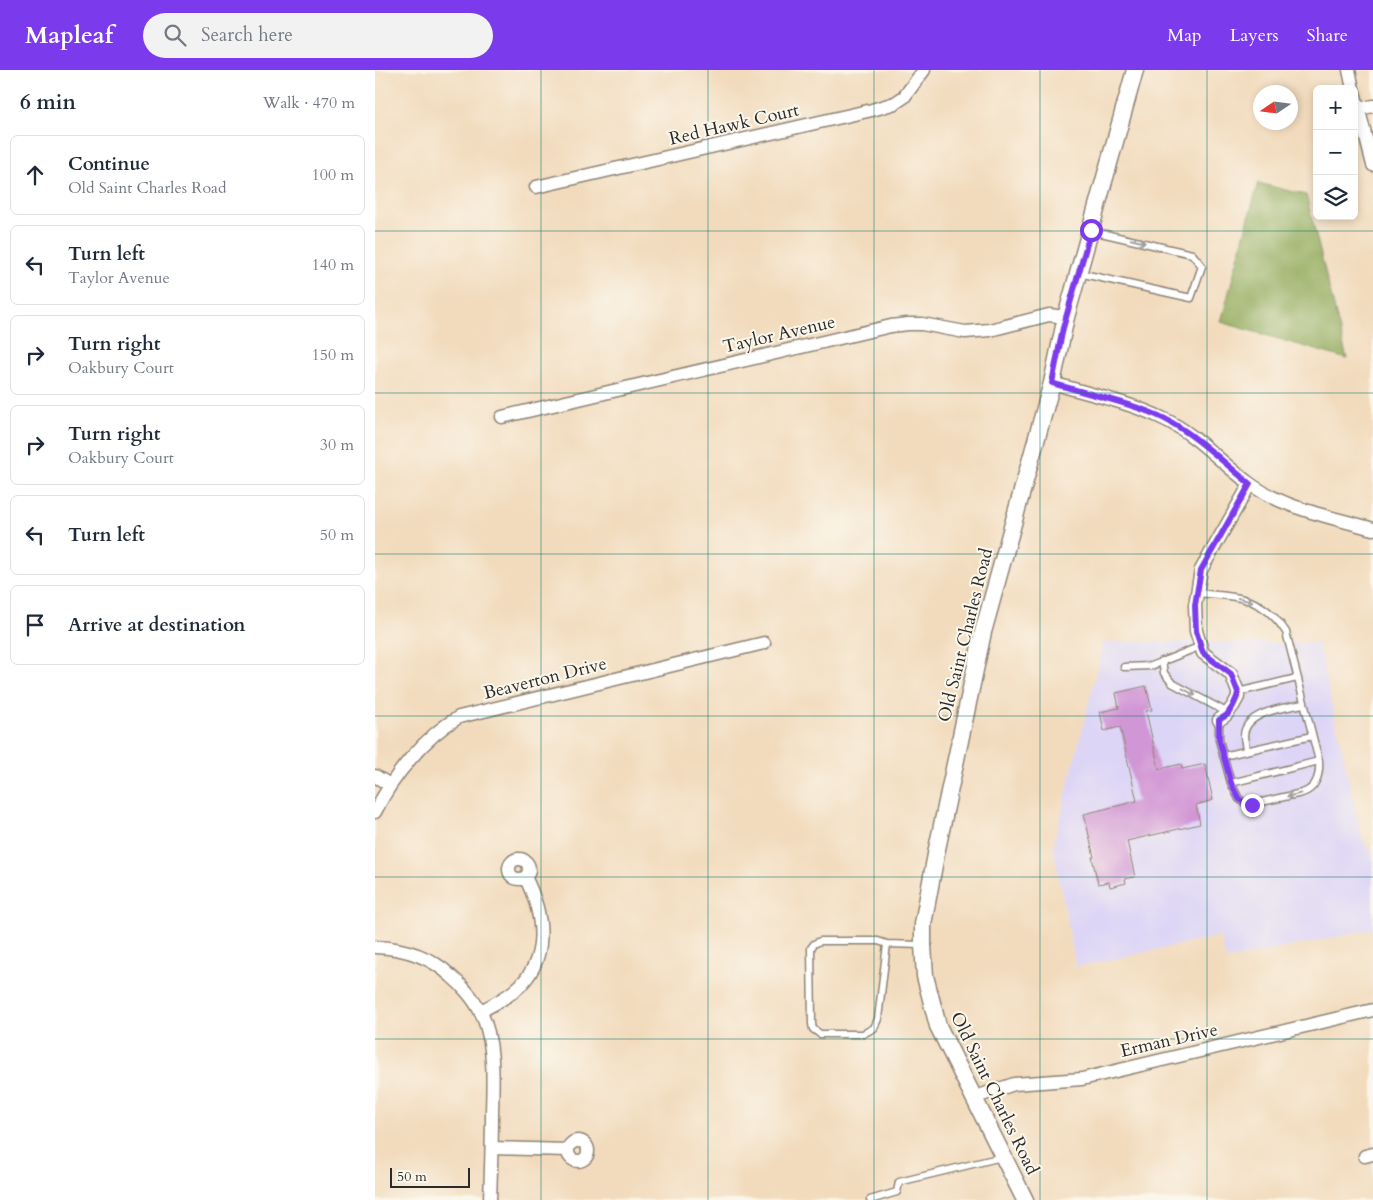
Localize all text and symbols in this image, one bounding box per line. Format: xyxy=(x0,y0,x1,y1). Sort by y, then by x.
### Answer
search box xyxy=(143,13,493,58)
text: Mapleaf xyxy=(25,19,113,52)
icon: search xyxy=(161,21,189,49)
text: Search here xyxy=(201,22,293,48)
text: Map xyxy=(1167,23,1202,48)
text: Layers xyxy=(1230,23,1279,48)
text: Share xyxy=(1307,23,1348,48)
north arrow xyxy=(1253,85,1298,130)
map controls xyxy=(1313,85,1358,220)
button: + xyxy=(1313,85,1358,130)
text: 6 min xyxy=(20,88,76,117)
text: Walk · 470 m xyxy=(263,92,355,114)
street label: Red Hawk Court xyxy=(667,97,802,152)
button: − xyxy=(1313,130,1358,175)
text: Continue xyxy=(68,151,150,177)
icon: ahead xyxy=(21,161,49,189)
text: 100 m xyxy=(312,164,354,186)
button: layers xyxy=(1313,175,1358,220)
text: Old Saint Charles Road xyxy=(68,177,227,199)
route start xyxy=(1080,219,1103,242)
one-way arrow xyxy=(1130,237,1146,246)
text: Turn left xyxy=(68,241,145,267)
icon: left xyxy=(21,251,49,279)
text: 140 m xyxy=(312,254,354,276)
text: Taylor Avenue xyxy=(68,267,170,289)
street label: Taylor Avenue xyxy=(720,309,838,360)
text: Turn right xyxy=(68,331,160,357)
icon: right xyxy=(21,341,49,369)
text: 150 m xyxy=(312,344,354,366)
text: Oakbury Court xyxy=(68,357,174,379)
text: Turn right xyxy=(68,421,160,447)
icon: right xyxy=(21,431,49,459)
text: 30 m xyxy=(320,434,354,456)
text: Oakbury Court xyxy=(68,447,174,469)
icon: left xyxy=(21,521,49,549)
text: Turn left xyxy=(68,522,145,548)
text: 50 m xyxy=(320,524,354,546)
street label: Old Saint Charles Road xyxy=(932,545,999,725)
one-way arrow xyxy=(1237,595,1253,605)
icon: arrive xyxy=(21,611,49,639)
text: Arrive at destination xyxy=(68,612,245,638)
street label: Beaverton Drive xyxy=(481,651,609,706)
one-way arrow xyxy=(1181,688,1196,697)
one-way arrow xyxy=(1286,791,1302,800)
route end xyxy=(1241,794,1264,817)
street label: Old Saint Charles Road xyxy=(944,1008,1045,1179)
street label: Erman Drive xyxy=(1118,1017,1220,1064)
scale bar xyxy=(390,1165,470,1188)
text: 50 m xyxy=(397,1167,427,1186)

